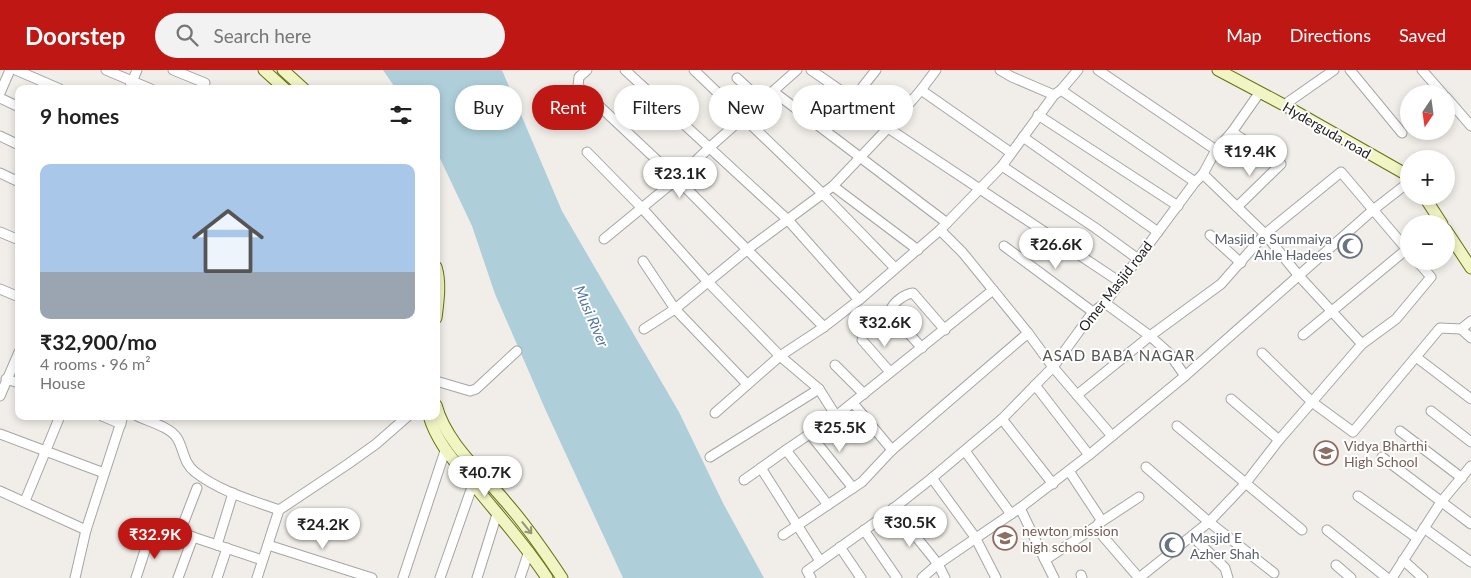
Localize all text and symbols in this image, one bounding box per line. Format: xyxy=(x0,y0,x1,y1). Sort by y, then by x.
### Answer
search box xyxy=(155,13,505,58)
text: Doorstep xyxy=(25,21,125,50)
icon: search xyxy=(173,21,201,49)
text: Search here xyxy=(213,24,311,47)
text: Map xyxy=(1226,24,1262,46)
text: Directions xyxy=(1290,24,1371,46)
text: Saved xyxy=(1399,24,1446,46)
chip: Buy xyxy=(455,85,522,130)
chip: Rent xyxy=(532,85,604,130)
chip: Filters xyxy=(614,85,699,130)
chip: New xyxy=(709,85,782,130)
chip: Apartment xyxy=(792,85,913,130)
north arrow xyxy=(1400,85,1455,140)
map controls xyxy=(1400,85,1455,270)
street label: Hyderguda road xyxy=(1280,98,1374,162)
icon: filters xyxy=(387,101,415,129)
text: 9 homes xyxy=(40,103,119,128)
pin: ₹19.4K xyxy=(1209,134,1291,177)
text: ₹19.4K xyxy=(1224,141,1276,160)
button: + xyxy=(1400,150,1455,205)
pin: ₹23.1K xyxy=(639,156,721,199)
text: ₹23.1K xyxy=(654,163,706,182)
icon: home xyxy=(183,196,273,286)
button: − xyxy=(1400,215,1455,270)
pin: ₹26.6K xyxy=(1015,228,1097,270)
place label: Masjid e Summaiya Ahle Hadees xyxy=(1214,230,1332,263)
mosque icon: Masjid e Summaiya Ahle Hadees xyxy=(1337,233,1363,259)
text: ₹26.6K xyxy=(1030,234,1082,253)
street label: Omer Masjid road xyxy=(1074,237,1156,335)
water label: Musi River xyxy=(571,283,613,350)
pin: ₹32.6K xyxy=(844,306,926,348)
text: ₹32.6K xyxy=(859,312,911,331)
text: ₹32,900/mo xyxy=(40,329,157,354)
district label: ASAD BABA NAGAR xyxy=(1043,346,1196,364)
text: 4 rooms · 96 m² xyxy=(40,354,151,373)
text: House xyxy=(40,373,85,392)
pin: ₹25.5K xyxy=(799,410,881,453)
text: ₹25.5K xyxy=(814,417,866,436)
place label: Vidya Bharthi High School xyxy=(1344,437,1427,470)
school or university icon: Vidya Bharthi High School xyxy=(1313,440,1339,466)
pin: ₹40.7K xyxy=(444,456,526,498)
text: ₹40.7K xyxy=(459,462,511,481)
pin: ₹30.5K xyxy=(869,506,951,548)
pin: ₹24.2K xyxy=(282,508,364,550)
text: ₹30.5K xyxy=(884,512,936,531)
text: ₹24.2K xyxy=(297,514,349,533)
pin: ₹32.9K xyxy=(114,518,196,560)
one-way arrow xyxy=(522,521,533,534)
place label: newton mission high school xyxy=(1022,522,1119,555)
text: ₹32.9K xyxy=(129,524,181,543)
school or university icon: newton mission high school xyxy=(992,525,1018,551)
place label: Masjid E Azher Shah xyxy=(1190,529,1259,562)
mosque icon: Masjid E Azher Shah xyxy=(1159,532,1185,558)

